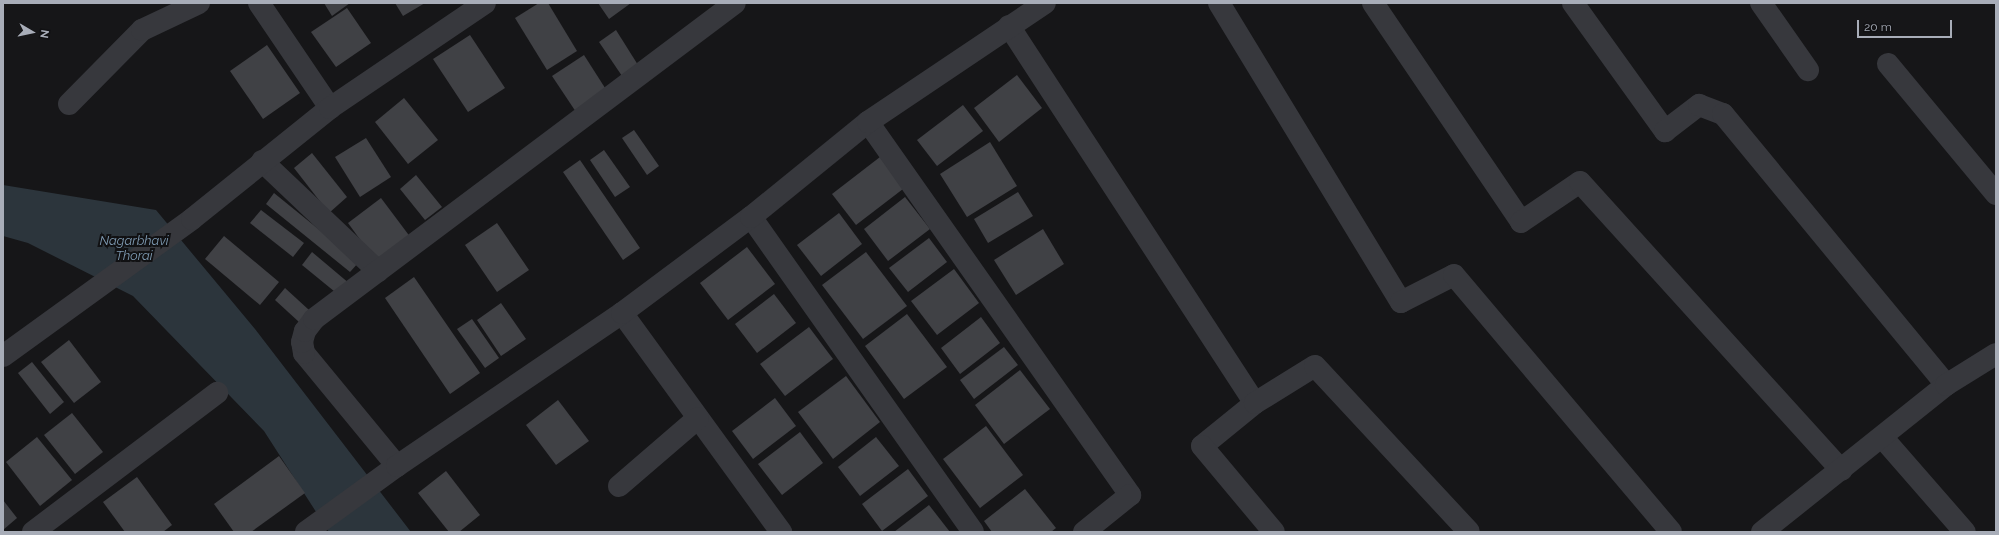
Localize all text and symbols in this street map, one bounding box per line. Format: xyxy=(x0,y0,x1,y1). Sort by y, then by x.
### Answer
north arrow xyxy=(12,12,52,52)
scale bar xyxy=(1859,12,1954,38)
text: 20 m xyxy=(1864,20,1892,34)
text: N xyxy=(37,29,51,39)
water label: Nagarbhavi Thorai xyxy=(99,234,169,265)

